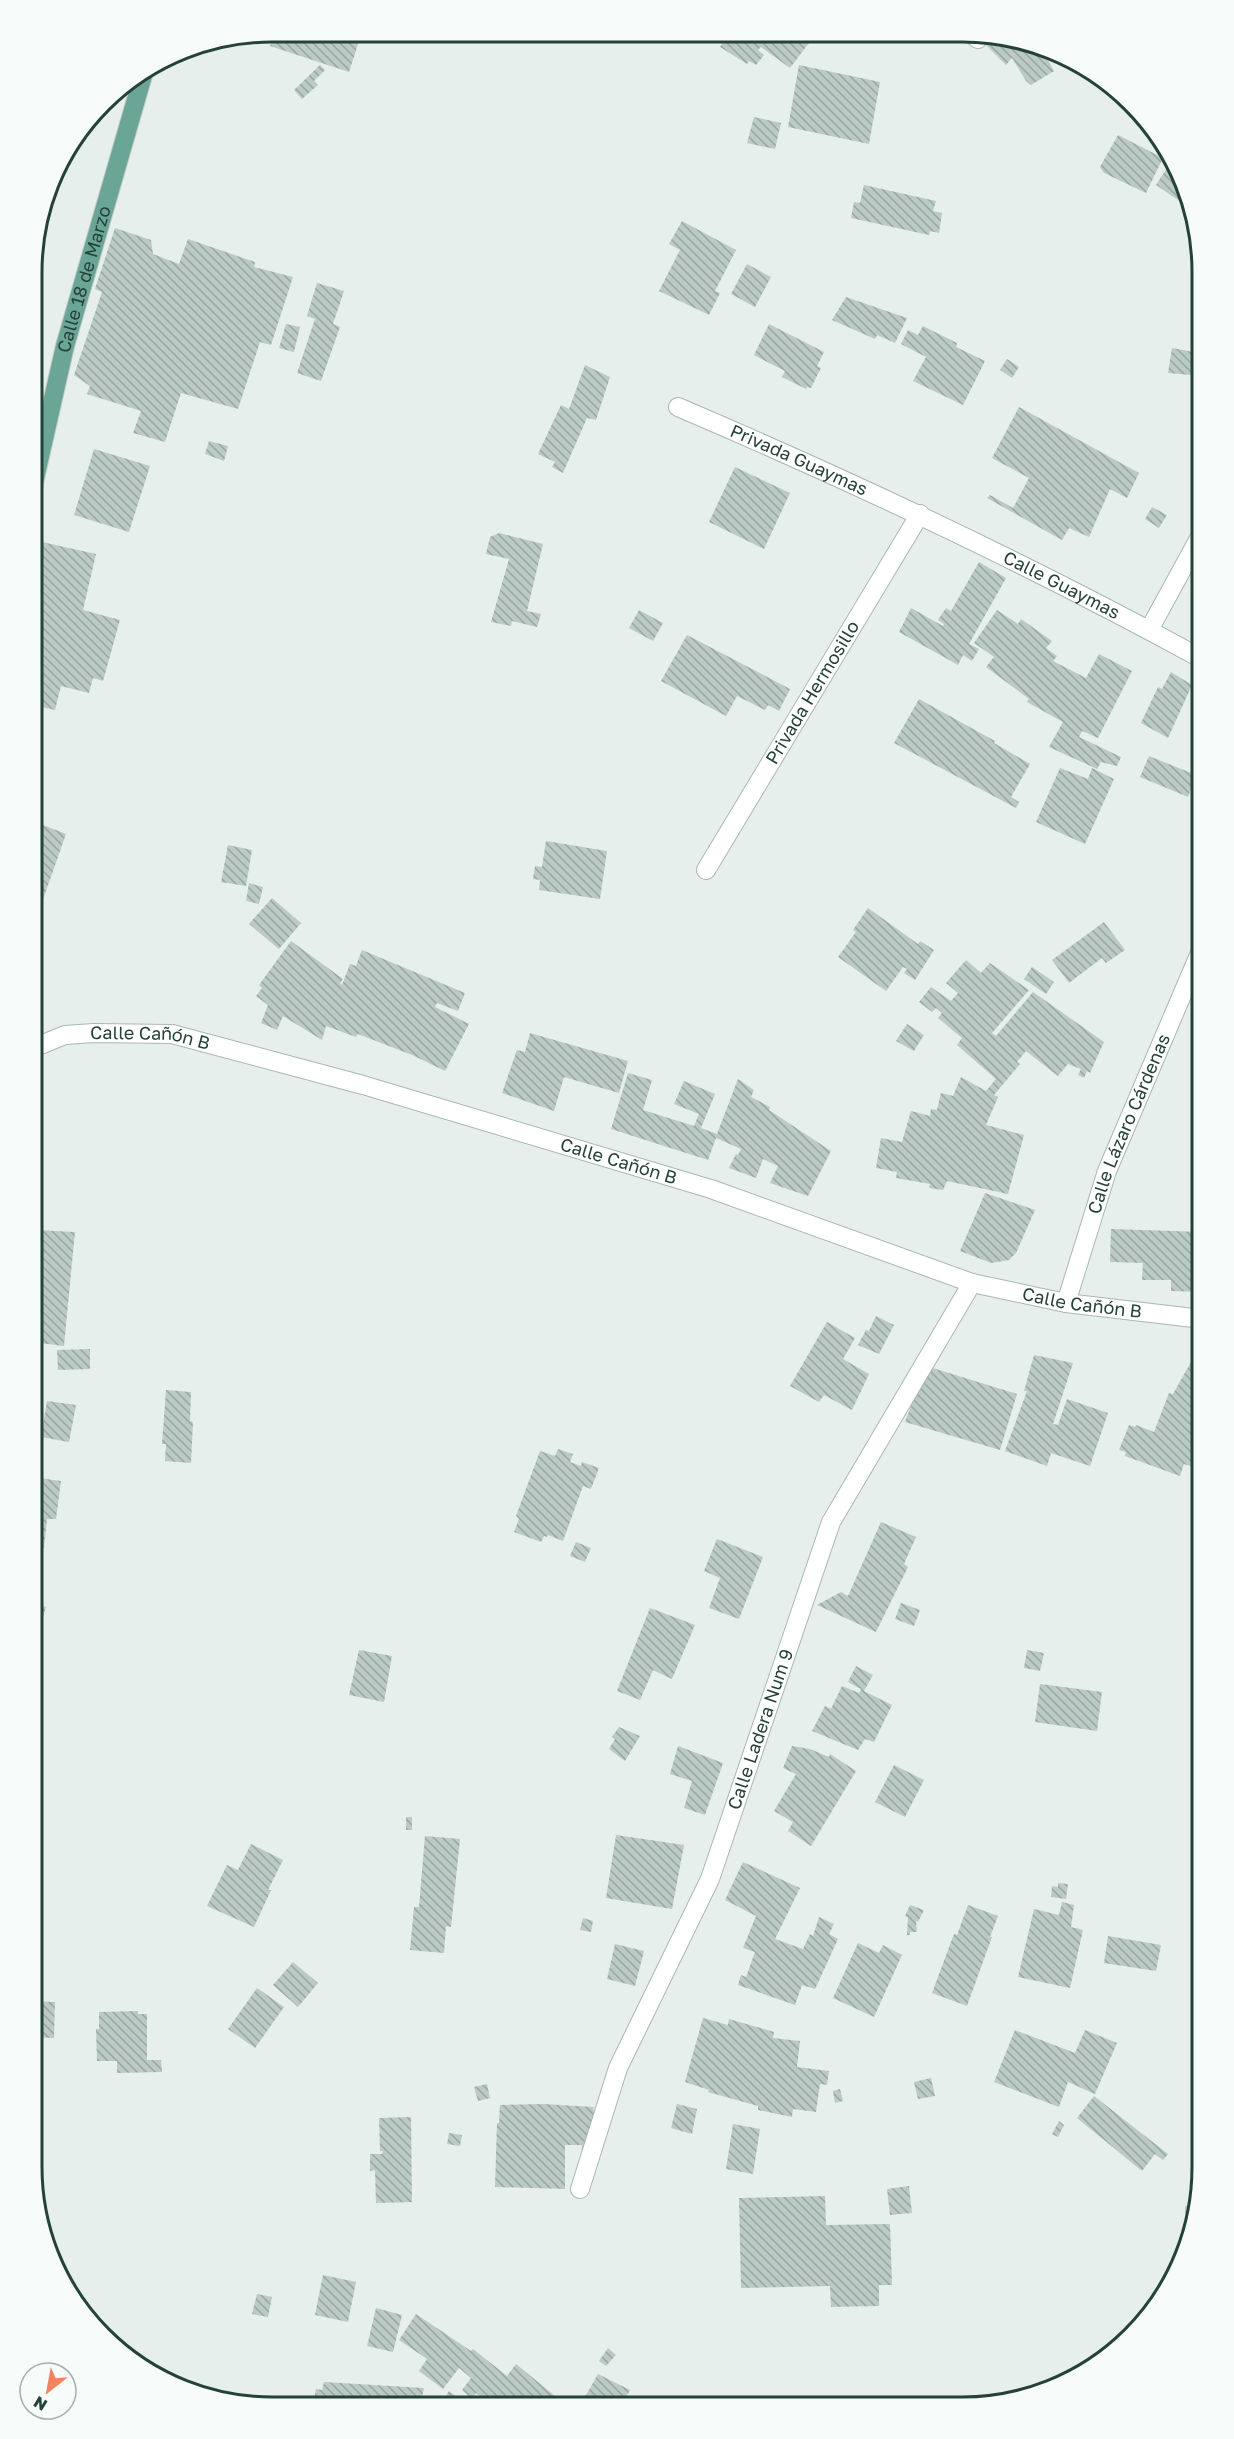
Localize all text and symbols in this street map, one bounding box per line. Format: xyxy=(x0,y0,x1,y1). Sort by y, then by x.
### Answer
street label: Calle 18 de Marzo xyxy=(52,203,115,355)
street label: Privada Guaymas xyxy=(727,419,871,500)
street label: Calle Guaymas xyxy=(1000,546,1124,623)
street label: Privada Hermosillo xyxy=(760,616,863,768)
street label: Calle Cañón B xyxy=(90,1021,213,1054)
street label: Calle Lázaro Cárdenas xyxy=(1082,1030,1174,1216)
street label: Calle Cañón B xyxy=(558,1133,680,1188)
street label: Calle Cañón B xyxy=(1021,1282,1143,1322)
street label: Calle Ladera Num 9 xyxy=(722,1646,797,1812)
north arrow xyxy=(18,2361,78,2421)
text: N xyxy=(30,2392,51,2416)

